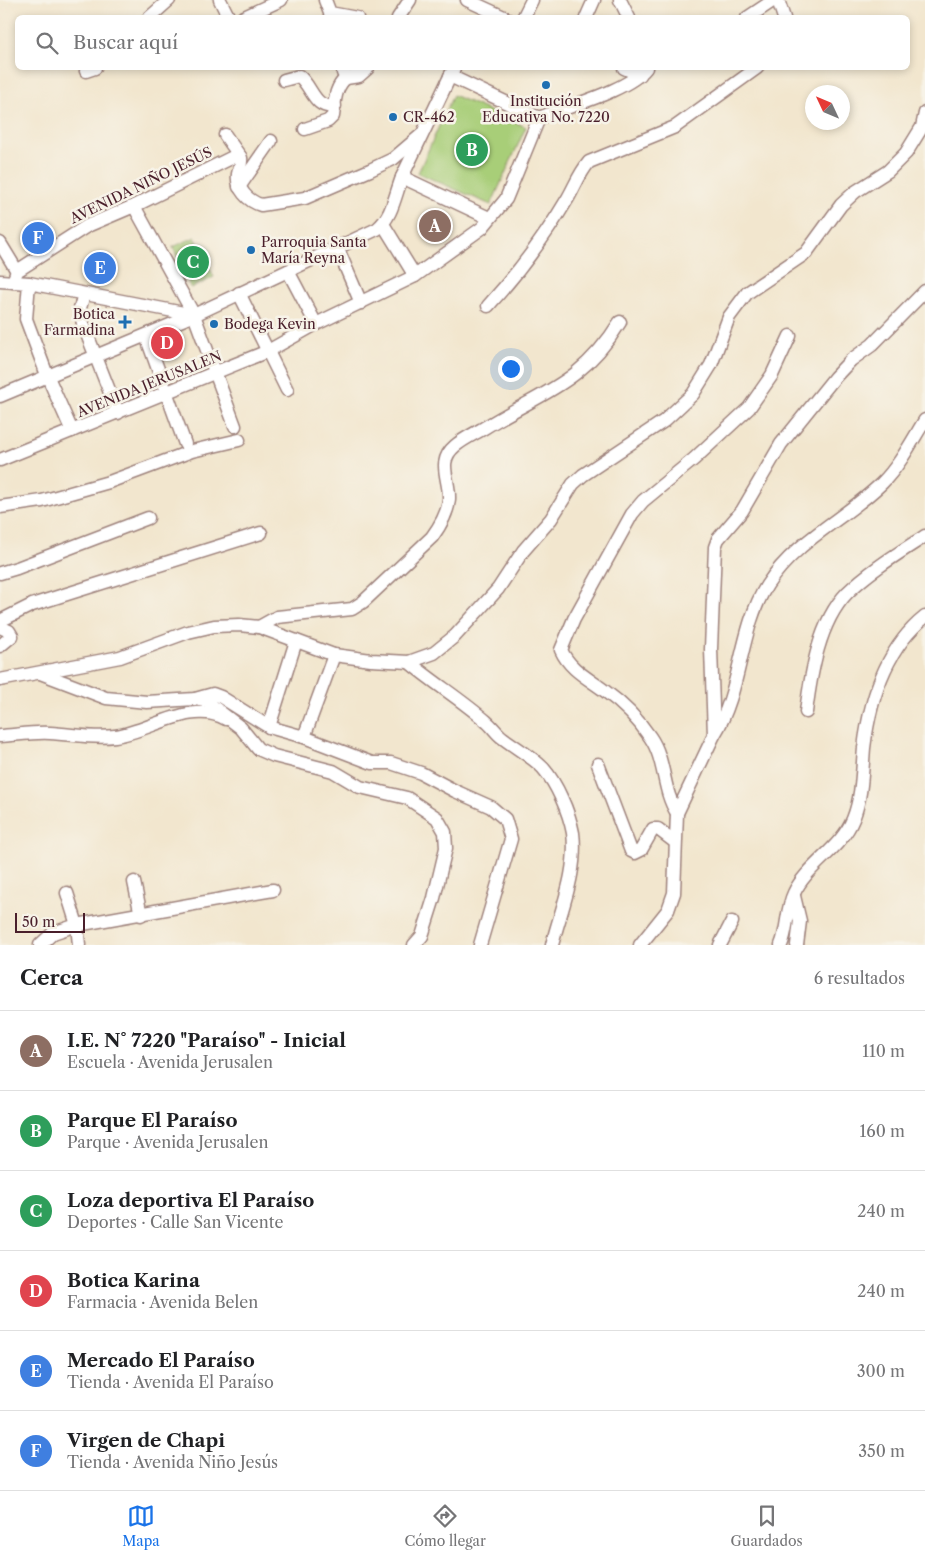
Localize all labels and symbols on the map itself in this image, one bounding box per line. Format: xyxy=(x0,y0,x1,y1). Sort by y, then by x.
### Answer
marker: Institución Educativa No. 7220 xyxy=(540,79,552,91)
north arrow xyxy=(805,85,850,130)
place label: Institución Educativa No. 7220 xyxy=(482,92,610,126)
place label: CR-462 xyxy=(403,108,455,126)
marker: CR-462 xyxy=(387,111,399,123)
pin: B xyxy=(456,131,488,169)
street label: AVENIDA NIÑO JESÚS xyxy=(66,142,215,228)
pin: A xyxy=(419,207,451,245)
pin: F xyxy=(22,219,54,257)
place label: Parroquia Santa María Reyna xyxy=(261,233,367,267)
pin: C xyxy=(177,243,209,281)
marker: Parroquia Santa María Reyna xyxy=(245,244,257,256)
pin: E xyxy=(84,249,116,287)
place label: Botica Farmadina xyxy=(44,305,116,339)
place label: Bodega Kevin xyxy=(224,315,316,333)
marker: Botica Farmadina xyxy=(119,316,131,328)
marker: Bodega Kevin xyxy=(208,318,220,330)
pin: D xyxy=(151,324,183,362)
street label: AVENIDA JERUSALEN xyxy=(73,347,225,422)
your location xyxy=(498,356,524,382)
scale bar xyxy=(15,910,85,933)

